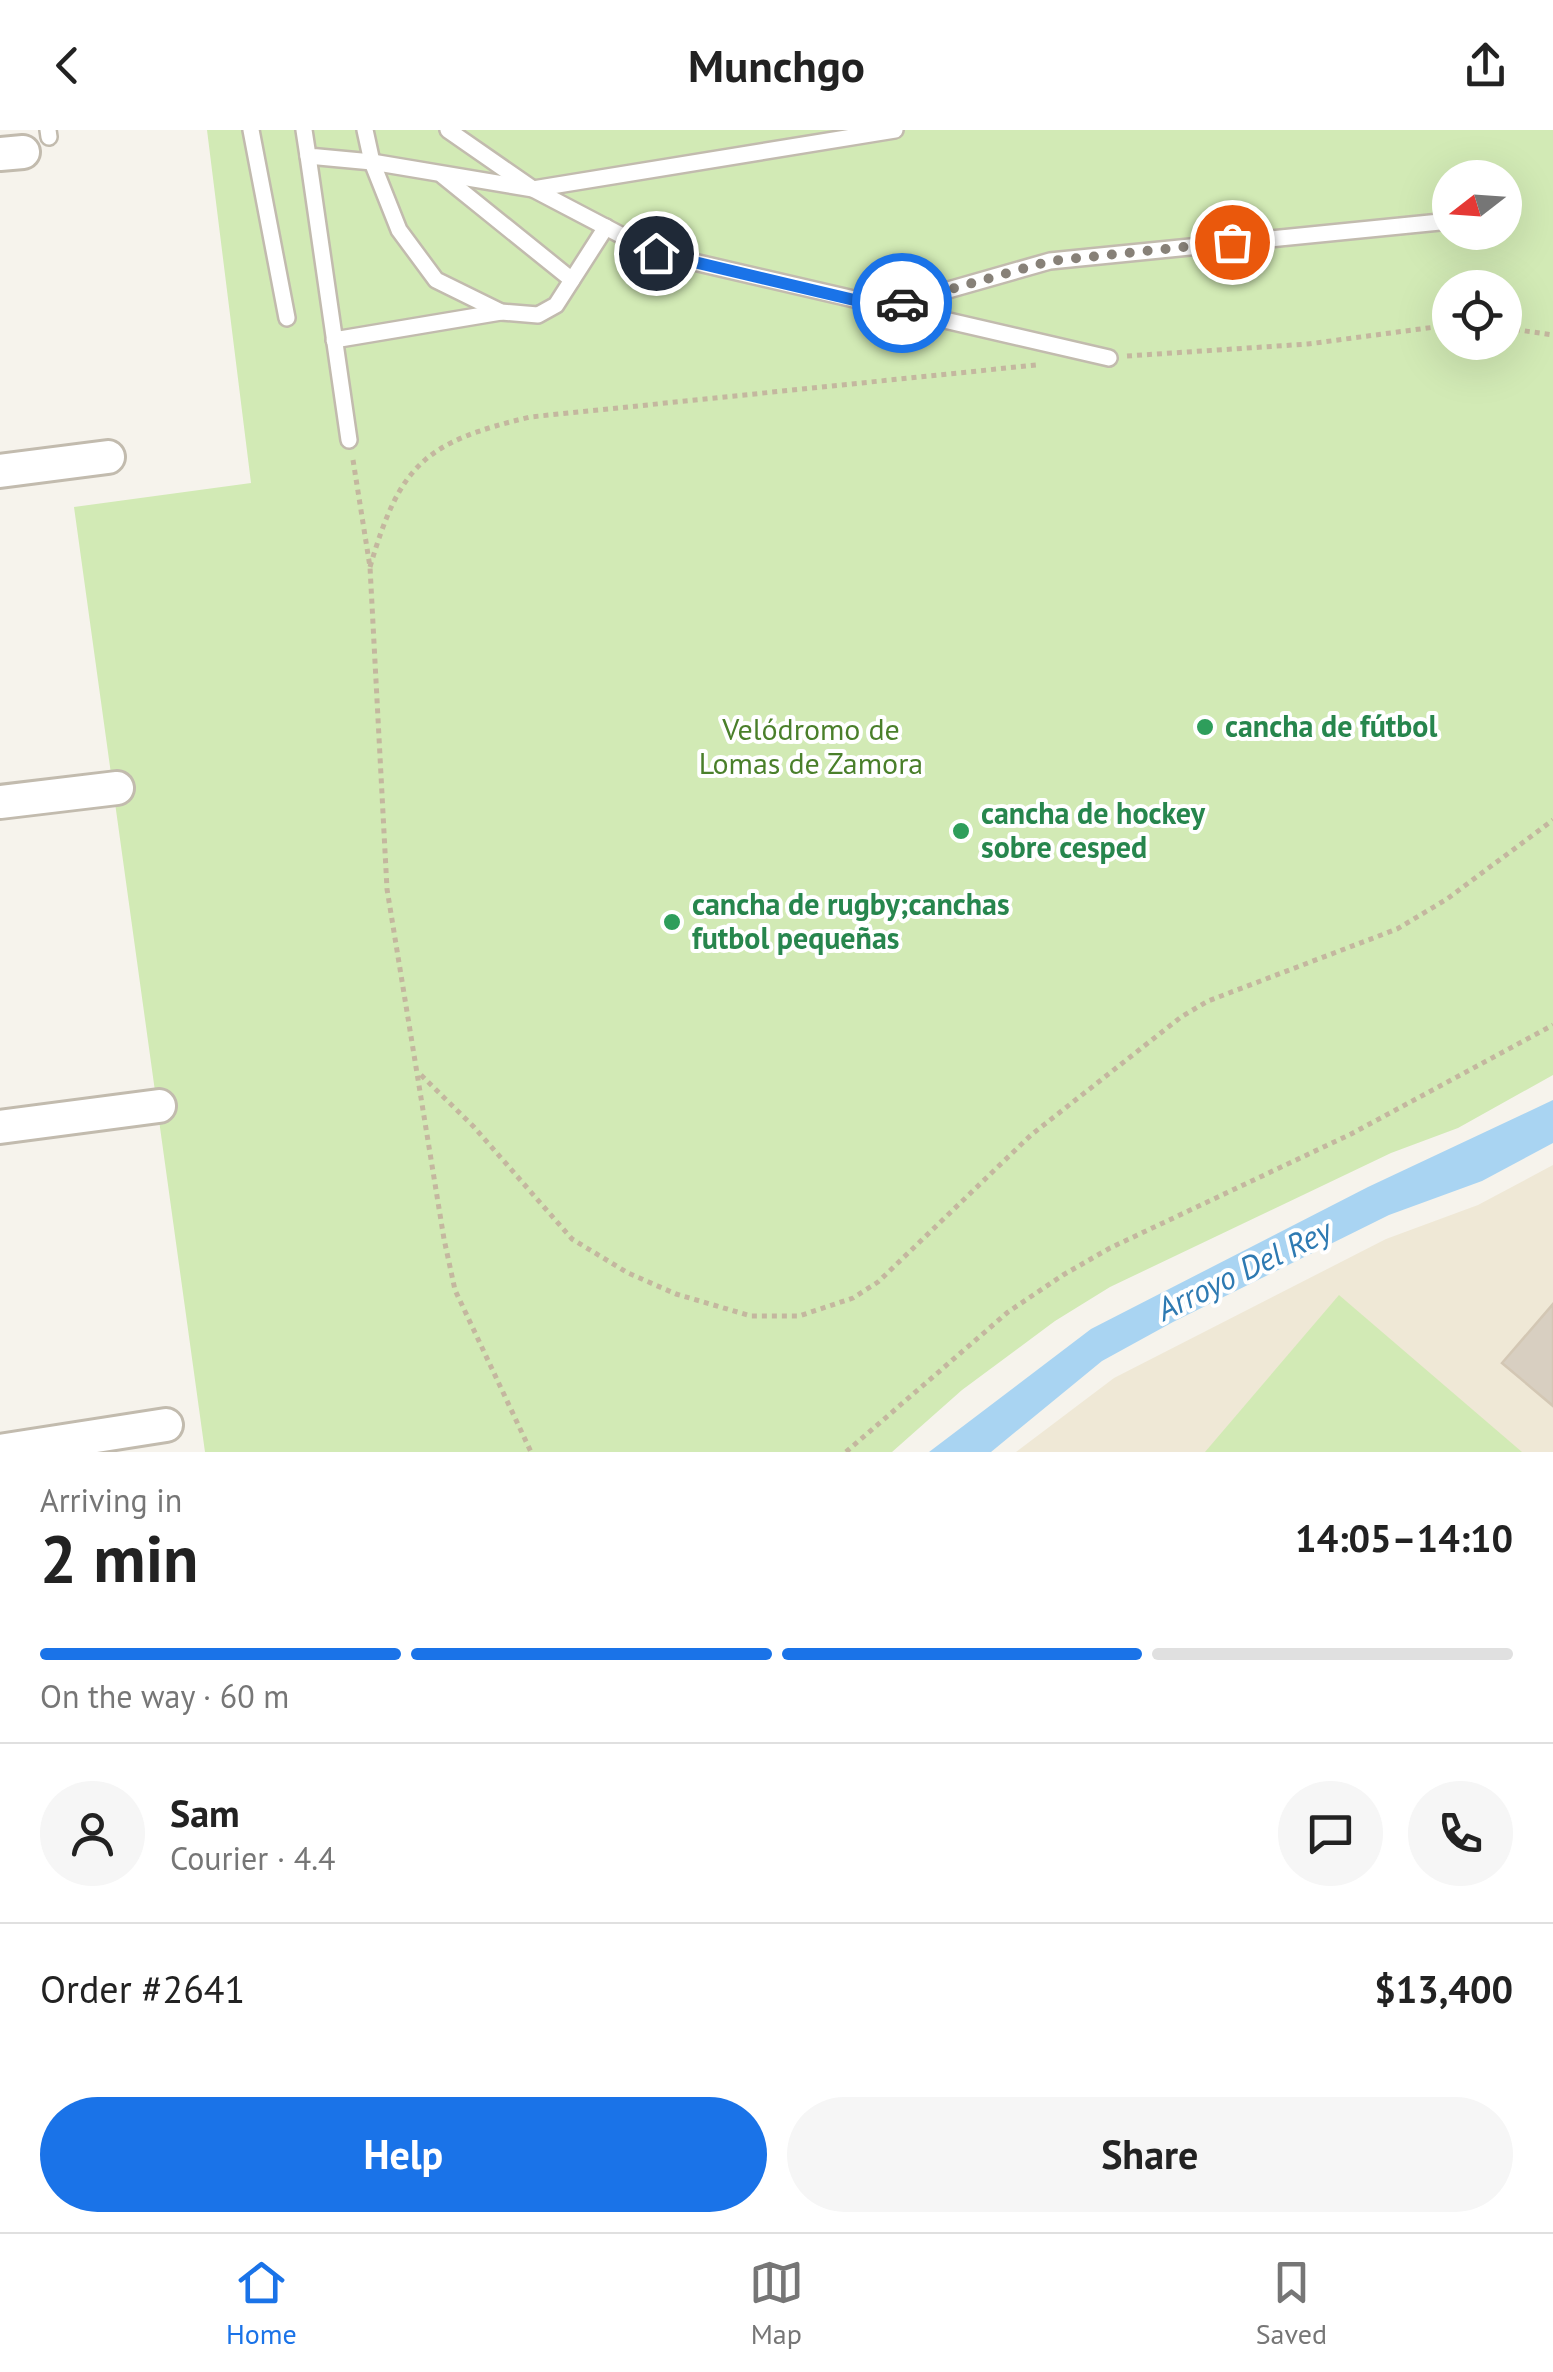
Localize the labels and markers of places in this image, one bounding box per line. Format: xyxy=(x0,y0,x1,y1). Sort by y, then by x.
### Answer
pin xyxy=(1190,200,1275,285)
pin xyxy=(614,211,699,296)
place label: cancha de fútbol xyxy=(1225,706,1437,745)
marker: cancha de fútbol xyxy=(1194,716,1216,738)
place label: cancha de hockey sobre cesped xyxy=(981,793,1206,866)
marker: cancha de hockey sobre cesped xyxy=(950,820,972,842)
place label: cancha de rugby;canchas futbol pequeñas xyxy=(692,884,1010,957)
marker: cancha de rugby;canchas futbol pequeñas xyxy=(661,911,683,933)

